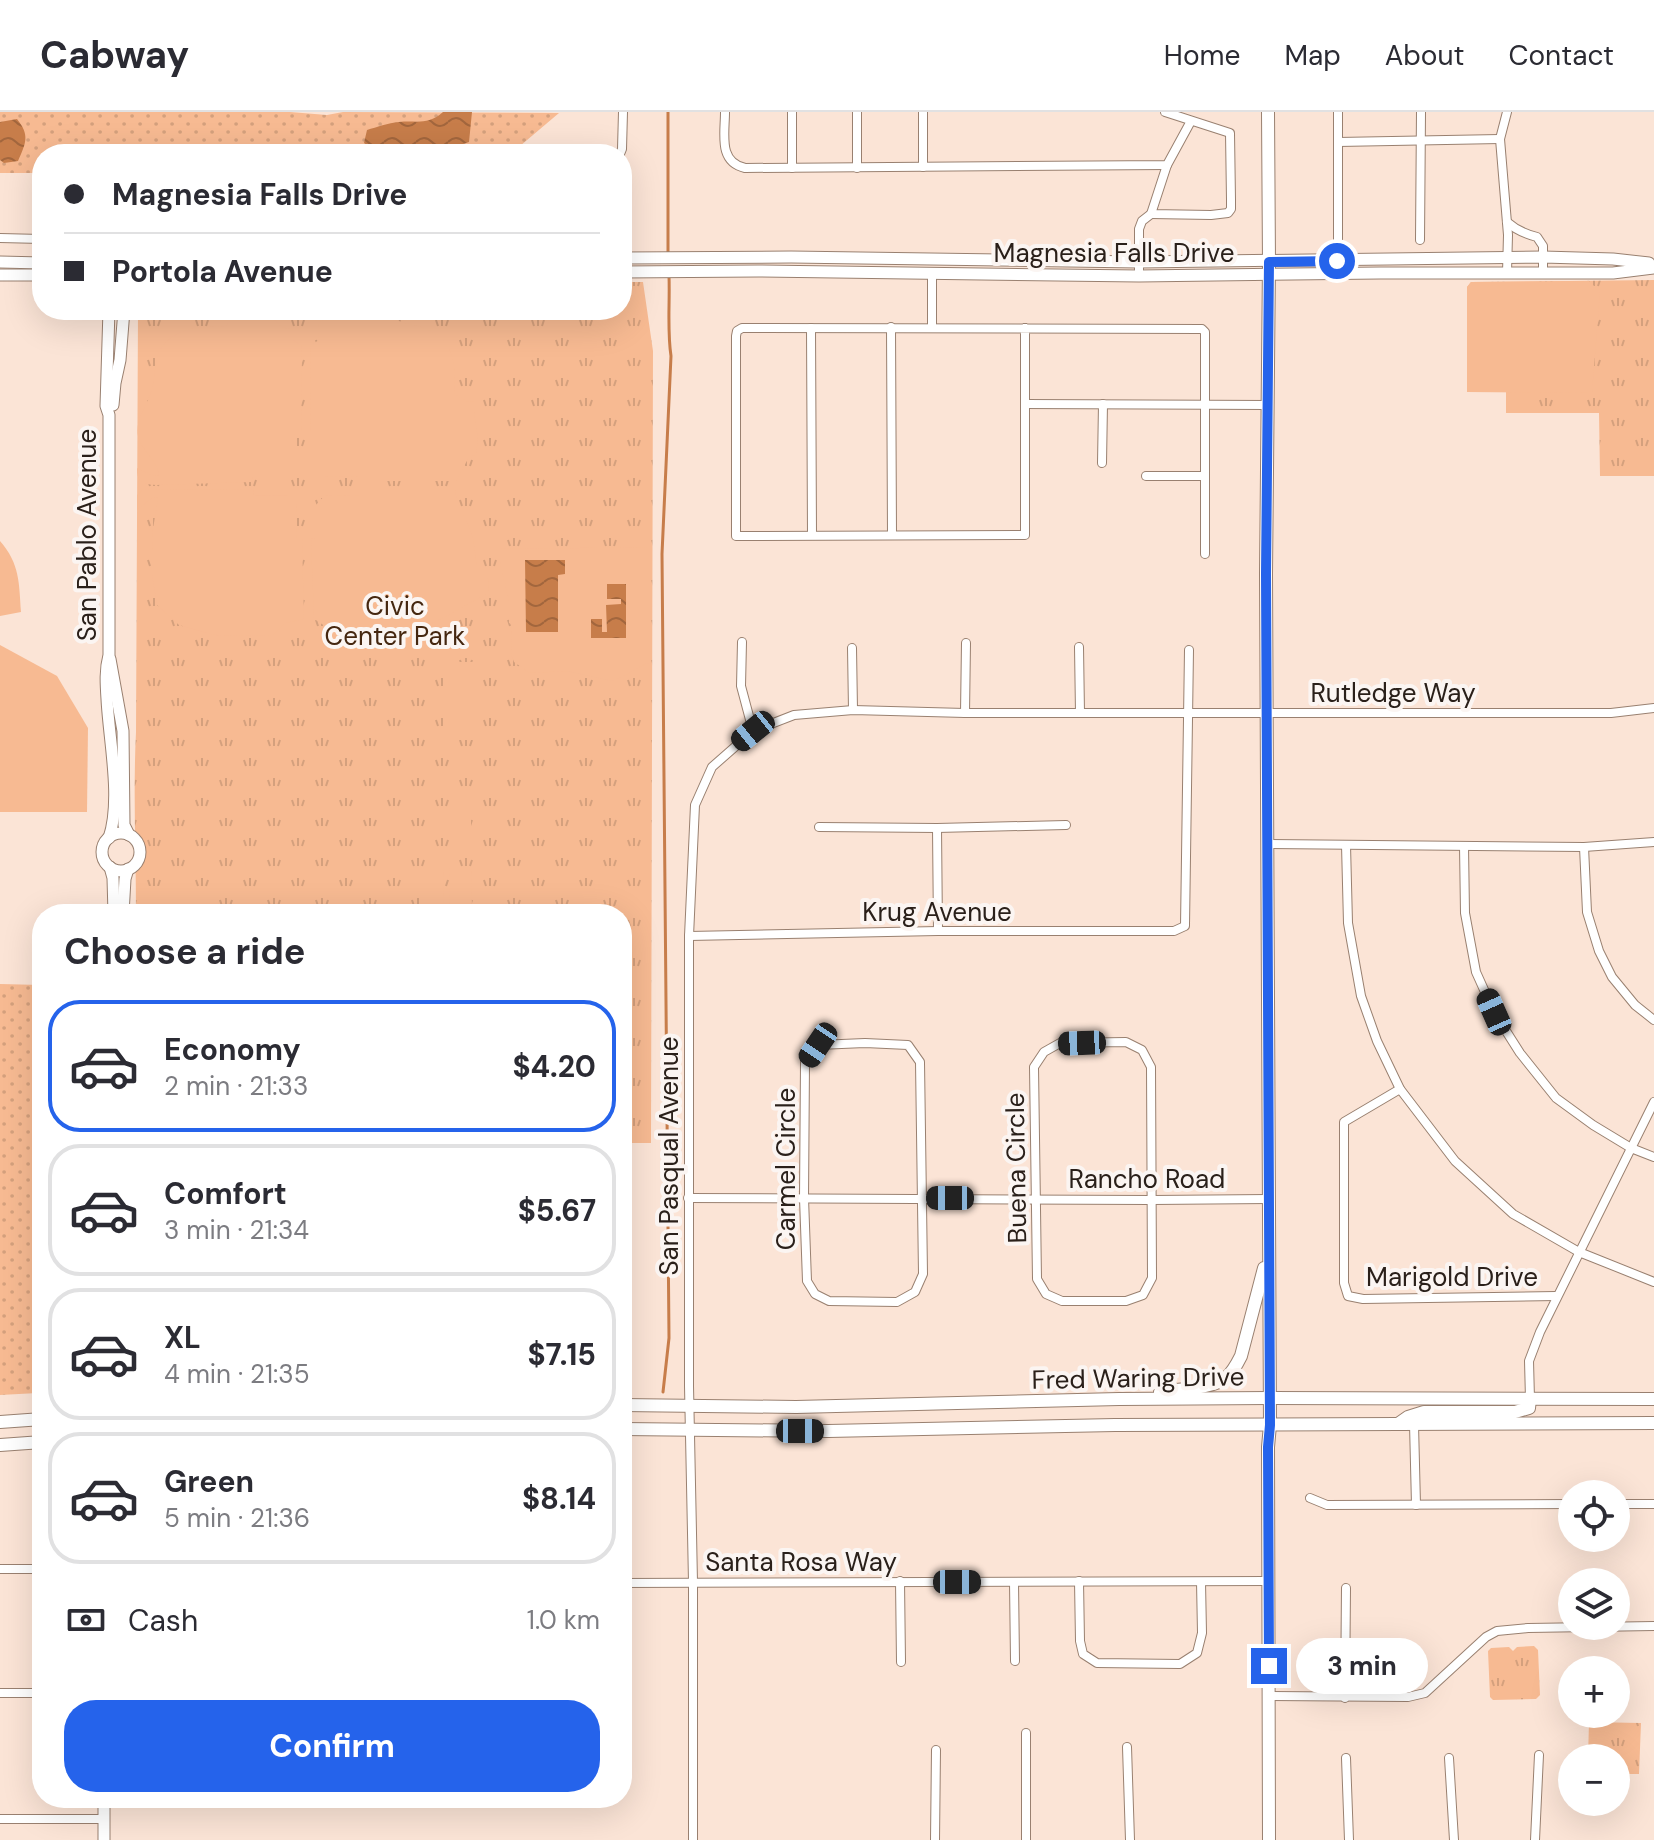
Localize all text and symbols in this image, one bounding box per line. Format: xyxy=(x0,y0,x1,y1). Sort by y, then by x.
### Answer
text: Cabway xyxy=(40,30,189,80)
text: Home xyxy=(1164,37,1240,74)
text: Map xyxy=(1284,37,1341,74)
text: About xyxy=(1385,37,1464,74)
text: Contact xyxy=(1508,37,1614,74)
text: Magnesia Falls Drive xyxy=(112,175,407,214)
street label: Magnesia Falls Drive xyxy=(994,236,1234,270)
route start xyxy=(1319,243,1355,279)
text: Portola Avenue xyxy=(112,252,333,291)
street label: San Pablo Avenue xyxy=(70,429,104,641)
park label: Civic Center Park xyxy=(325,589,465,653)
street label: Rutledge Way xyxy=(1310,676,1476,710)
car xyxy=(727,707,779,755)
street label: Krug Avenue xyxy=(862,895,1012,929)
text: Choose a ride xyxy=(64,928,305,975)
car xyxy=(1473,985,1515,1039)
car xyxy=(795,1018,841,1072)
icon: car xyxy=(68,1030,140,1102)
text: Economy xyxy=(164,1030,301,1069)
car xyxy=(1058,1030,1106,1056)
street label: San Pasqual Avenue xyxy=(652,1036,686,1276)
text: $4.20 xyxy=(513,1047,596,1086)
text: 2 min · 21:33 xyxy=(164,1069,308,1103)
street label: Carmel Circle xyxy=(769,1088,803,1250)
street label: Buena Circle xyxy=(998,1092,1034,1244)
street label: Rancho Road xyxy=(1069,1162,1225,1196)
icon: car xyxy=(68,1174,140,1246)
text: Comfort xyxy=(164,1174,287,1213)
car xyxy=(926,1186,974,1210)
text: $5.67 xyxy=(518,1191,596,1230)
text: 3 min · 21:34 xyxy=(164,1213,309,1247)
street label: Marigold Drive xyxy=(1366,1260,1538,1294)
icon: car xyxy=(68,1318,140,1390)
text: XL xyxy=(164,1318,201,1357)
text: $7.15 xyxy=(527,1335,596,1374)
text: 4 min · 21:35 xyxy=(164,1357,310,1391)
street label: Fred Waring Drive xyxy=(1031,1359,1245,1397)
car xyxy=(776,1419,824,1443)
icon: car xyxy=(68,1462,140,1534)
text: Green xyxy=(164,1462,254,1501)
text: $8.14 xyxy=(522,1479,596,1518)
map controls xyxy=(1558,1480,1630,1816)
button: locate xyxy=(1558,1480,1630,1552)
text: 5 min · 21:36 xyxy=(164,1501,310,1535)
street label: Santa Rosa Way xyxy=(705,1545,897,1579)
button: layers xyxy=(1558,1568,1630,1640)
car xyxy=(933,1570,981,1594)
icon: cash xyxy=(64,1598,108,1642)
text: Cash xyxy=(128,1601,198,1640)
text: 1.0 km xyxy=(527,1603,600,1637)
callout: 3 min xyxy=(1297,1638,1429,1694)
route end xyxy=(1251,1648,1287,1684)
text: 3 min xyxy=(1327,1649,1397,1683)
button: + xyxy=(1558,1656,1630,1728)
button: Confirm xyxy=(64,1700,600,1792)
button: − xyxy=(1558,1744,1630,1816)

